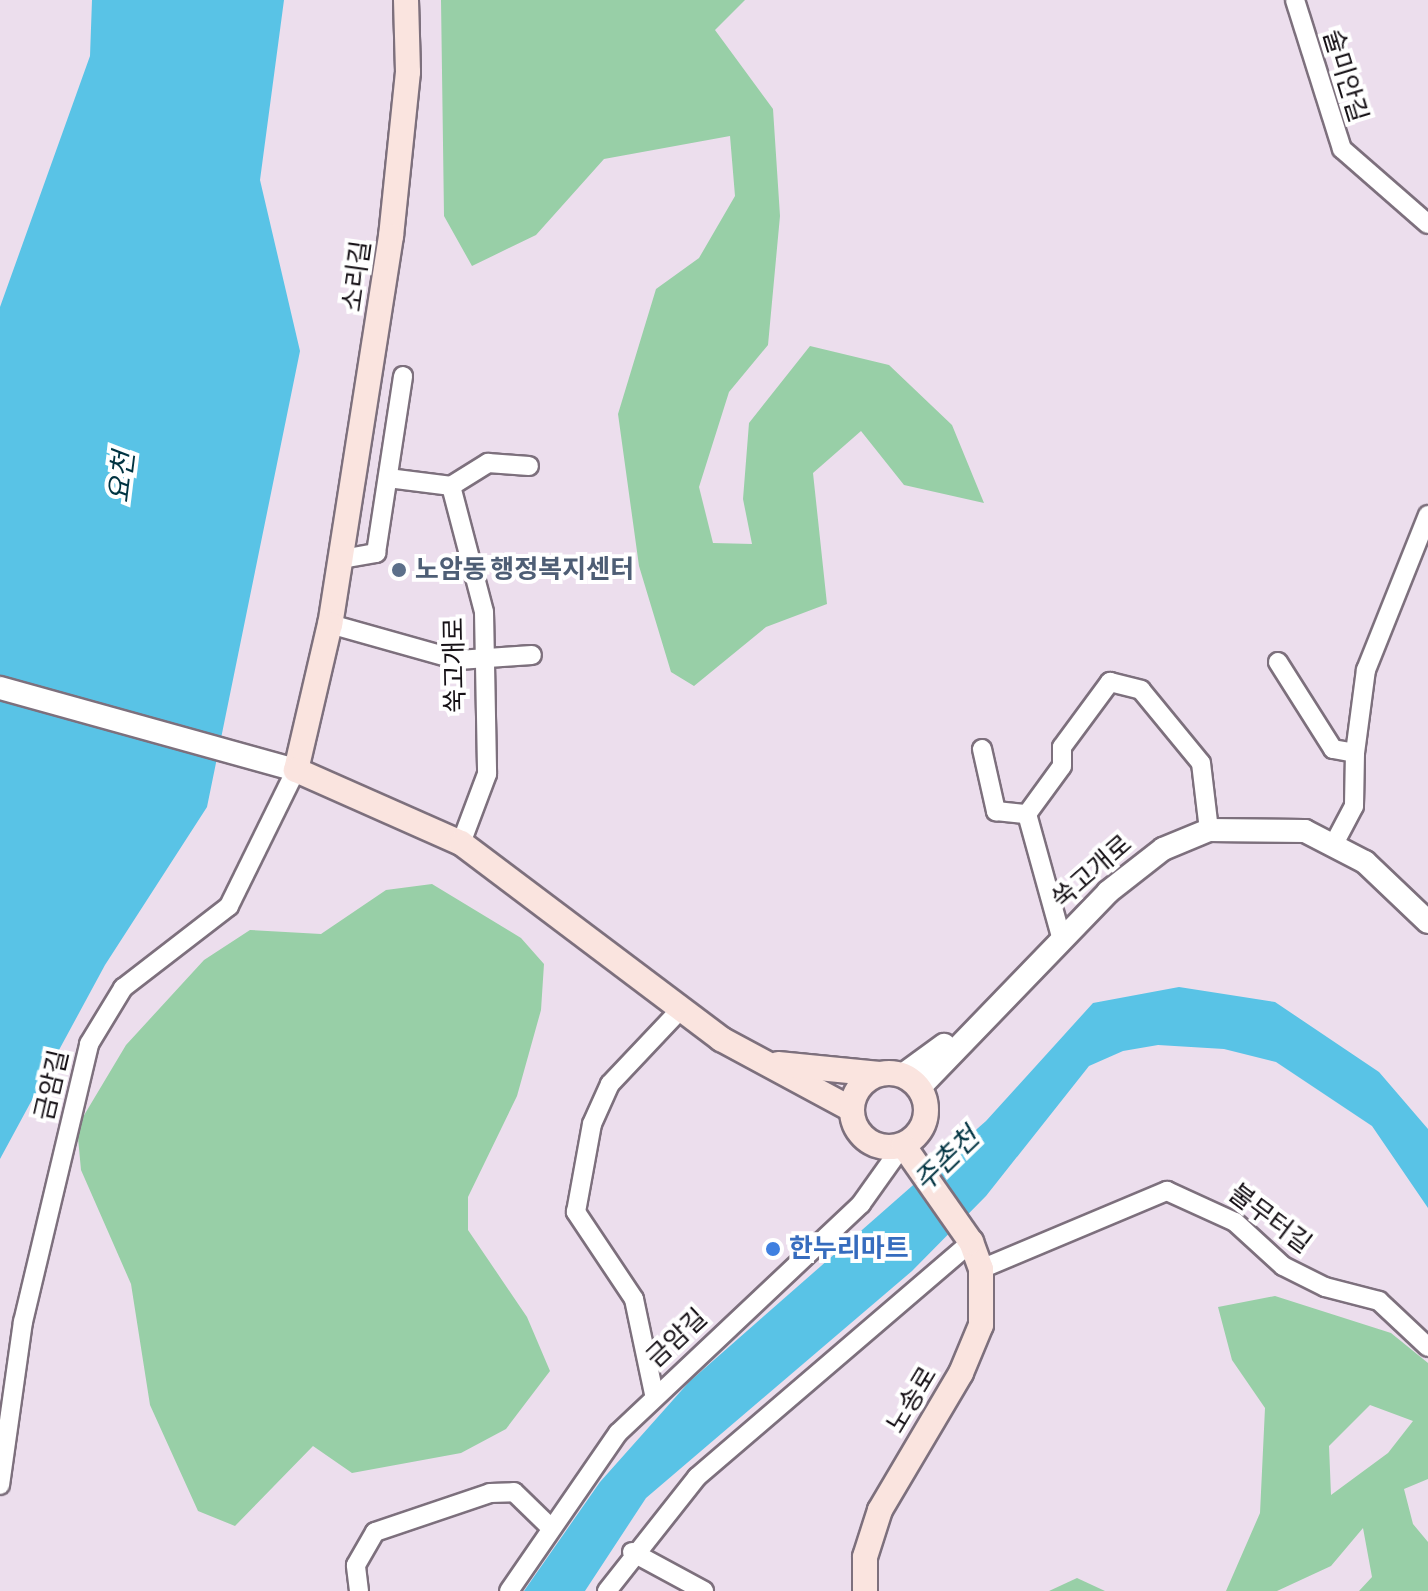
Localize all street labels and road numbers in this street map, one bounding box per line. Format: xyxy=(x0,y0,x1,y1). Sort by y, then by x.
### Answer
street label: 술미안길 xyxy=(1316,26,1374,126)
street label: 소리길 xyxy=(337,238,377,314)
street label: 쑥고개로 xyxy=(439,617,471,713)
street label: 쑥고개로 xyxy=(1046,829,1138,915)
street label: 금암길 xyxy=(29,1047,75,1123)
street label: 불무터길 xyxy=(1222,1178,1318,1260)
street label: 금암길 xyxy=(640,1302,714,1374)
street label: 노송로 xyxy=(880,1361,944,1439)

